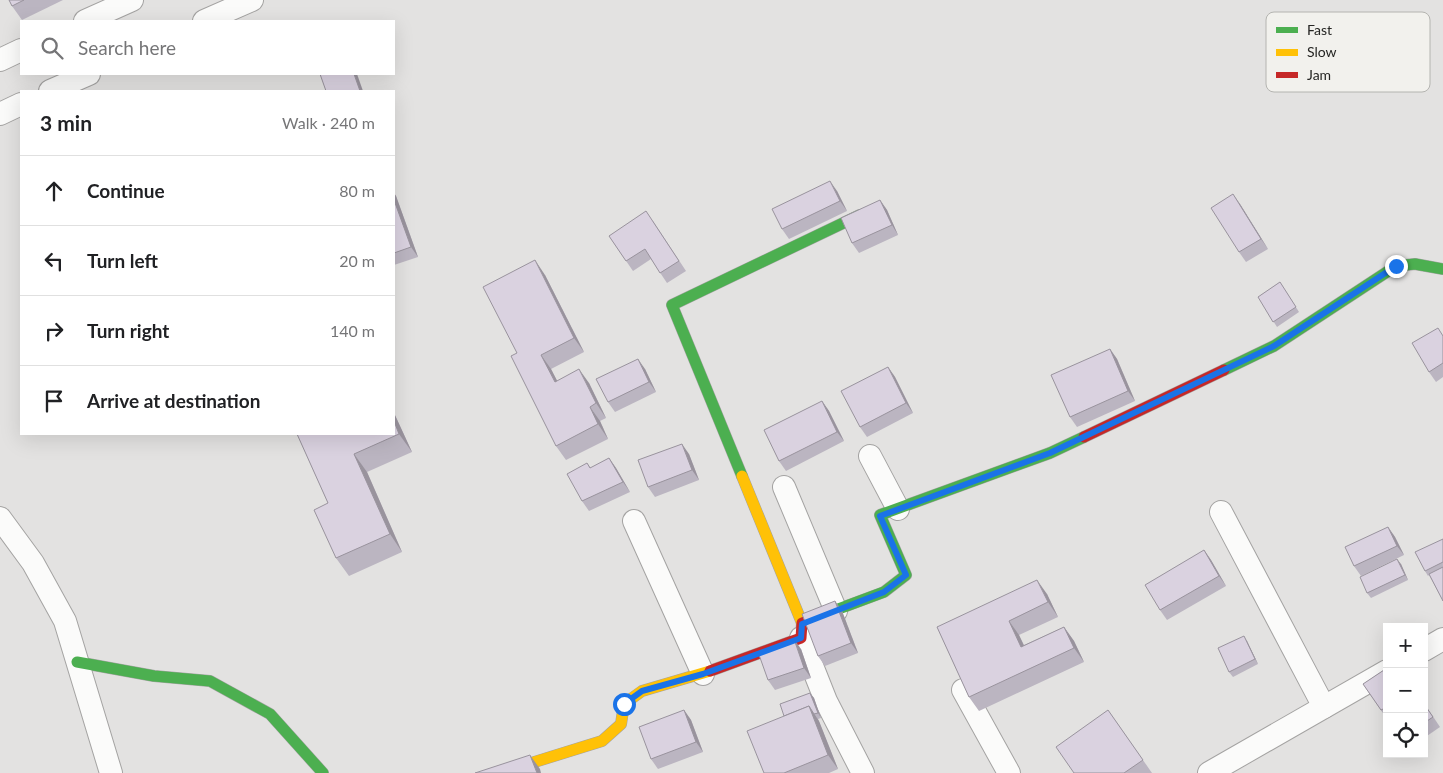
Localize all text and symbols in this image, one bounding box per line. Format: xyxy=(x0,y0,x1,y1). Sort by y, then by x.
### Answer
legend xyxy=(1266,12,1430,92)
search box xyxy=(20,20,395,75)
text: Fast xyxy=(1307,21,1332,38)
icon: search xyxy=(38,34,66,62)
text: Search here xyxy=(78,36,176,59)
text: Slow xyxy=(1307,43,1337,60)
text: Jam xyxy=(1307,66,1331,83)
text: 3 min xyxy=(40,110,92,135)
text: Walk · 240 m xyxy=(282,113,375,132)
icon: ahead xyxy=(40,177,68,205)
text: Continue xyxy=(87,179,165,202)
text: 80 m xyxy=(339,181,375,200)
icon: left xyxy=(40,247,68,275)
text: Turn left xyxy=(87,249,158,272)
text: 20 m xyxy=(339,251,375,270)
route end xyxy=(1385,255,1408,278)
icon: right xyxy=(40,317,68,345)
text: Turn right xyxy=(87,319,169,342)
text: 140 m xyxy=(330,321,375,340)
icon: arrive xyxy=(40,387,68,415)
text: Arrive at destination xyxy=(87,389,260,412)
map controls xyxy=(1383,623,1428,758)
button: + xyxy=(1383,623,1428,668)
button: − xyxy=(1383,668,1428,713)
route start xyxy=(613,693,636,716)
button: locate xyxy=(1383,713,1428,758)

